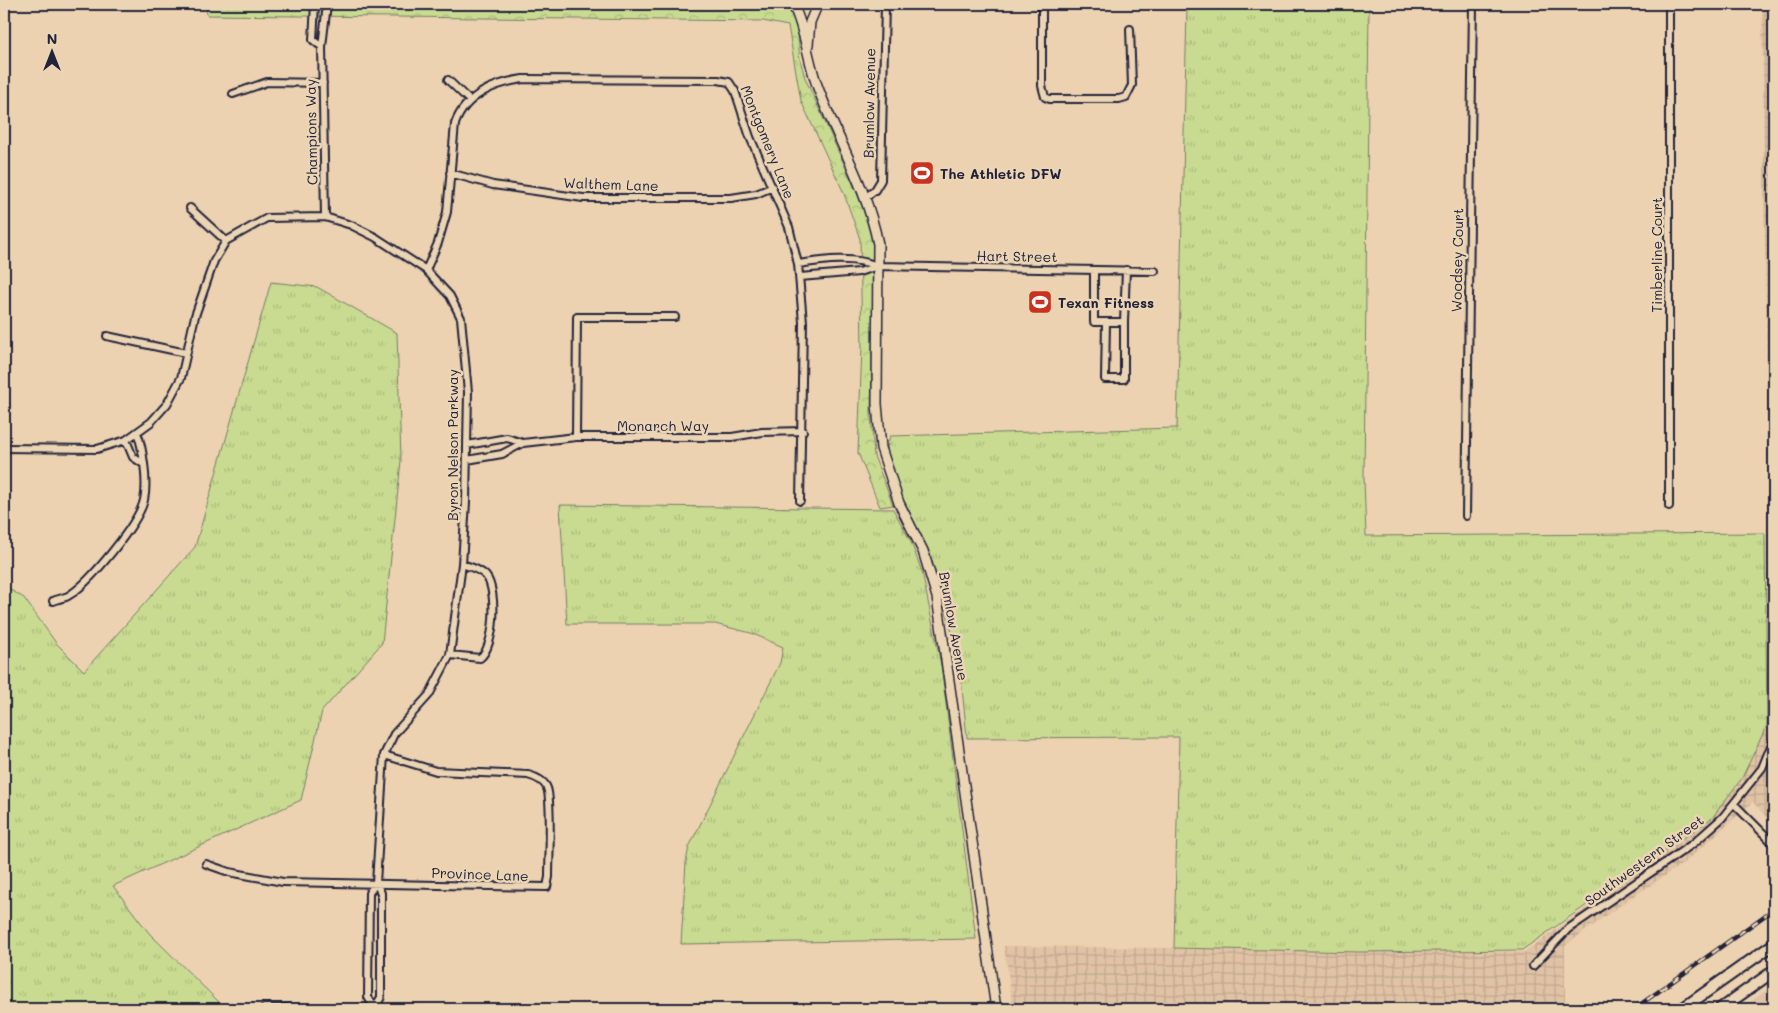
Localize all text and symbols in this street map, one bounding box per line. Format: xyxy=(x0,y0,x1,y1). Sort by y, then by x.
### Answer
north arrow xyxy=(28,28,78,78)
text: N xyxy=(47,29,57,48)
street label: Brumlow Avenue xyxy=(859,48,879,158)
street label: Champions Way xyxy=(301,79,321,185)
street label: Montgomery Lane xyxy=(737,82,799,202)
sports icon: The Athletic DFW xyxy=(909,160,935,186)
place label: The Athletic DFW xyxy=(940,164,1061,183)
street label: Walthem Lane xyxy=(563,173,659,195)
street label: Timberline Court xyxy=(1647,197,1666,313)
street label: Woodsey Court xyxy=(1447,208,1467,312)
street label: Hart Street xyxy=(976,246,1058,266)
sports icon: Texan Fitness xyxy=(1027,289,1053,315)
place label: Texan Fitness xyxy=(1058,293,1154,312)
street label: Byron Nelson Parkway xyxy=(443,369,462,521)
street label: Monarch Way xyxy=(617,416,709,435)
street label: Brumlow Avenue xyxy=(935,570,973,682)
street label: Southwestern Street xyxy=(1581,810,1707,910)
street label: Province Lane xyxy=(431,863,529,885)

